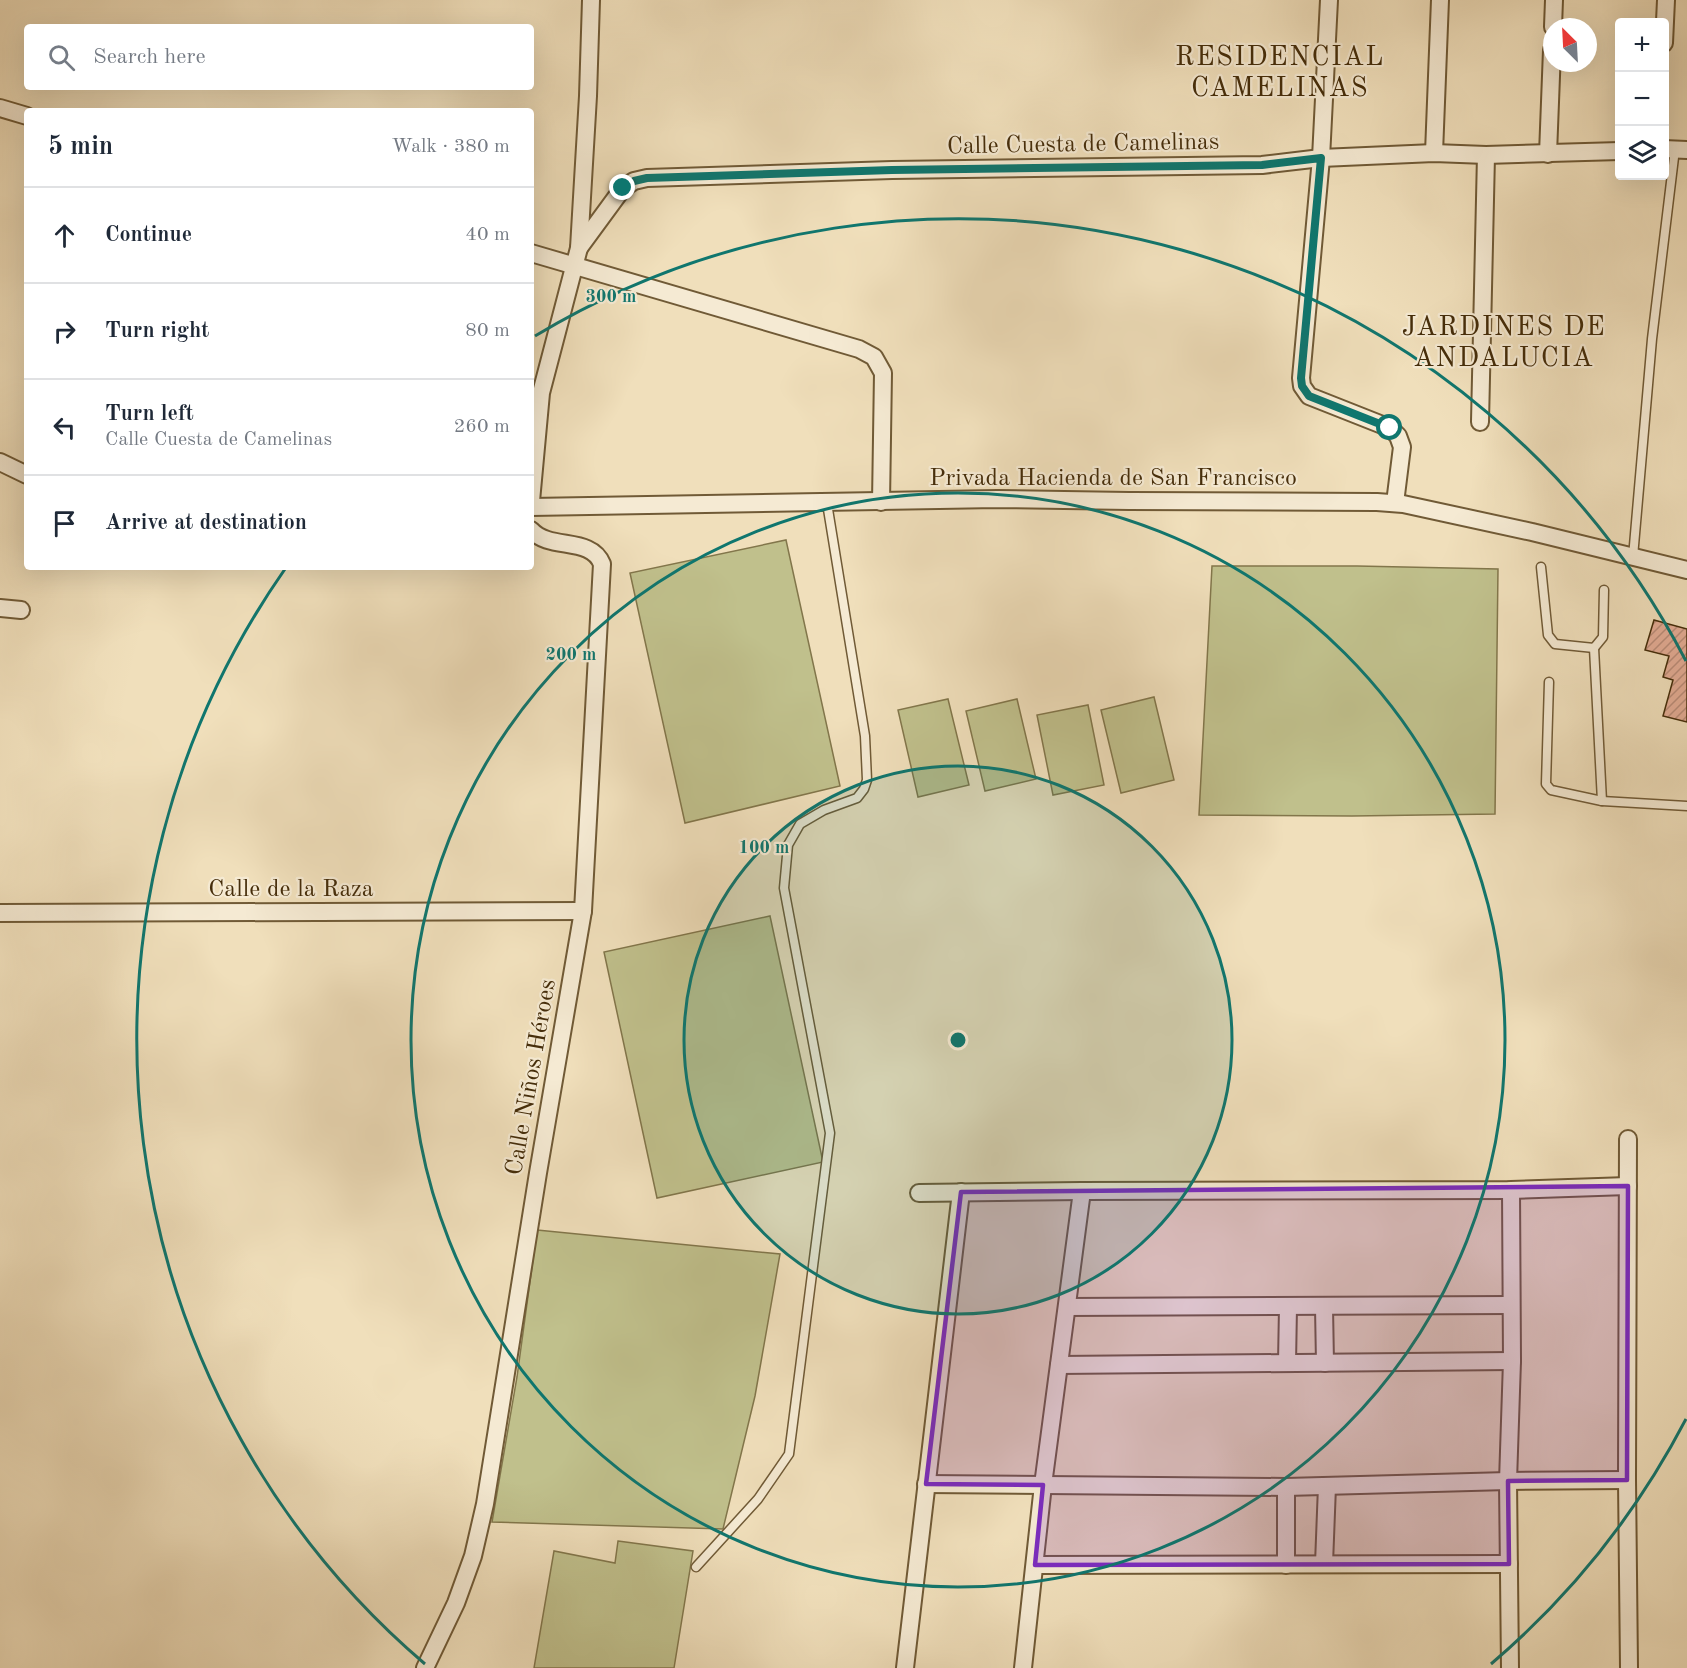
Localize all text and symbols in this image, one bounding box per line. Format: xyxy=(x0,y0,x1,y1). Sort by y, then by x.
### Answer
north arrow xyxy=(1543,18,1597,72)
map controls xyxy=(1615,18,1669,180)
button: + xyxy=(1615,18,1669,72)
search box xyxy=(24,24,534,90)
icon: search xyxy=(45,41,78,74)
district label: RESIDENCIAL CAMELINAS xyxy=(1175,44,1385,102)
text: Search here xyxy=(93,46,206,68)
button: − xyxy=(1615,72,1669,126)
button: layers xyxy=(1615,126,1669,180)
street label: Calle Cuesta de Camelinas xyxy=(947,131,1219,159)
text: 5 min xyxy=(48,134,113,160)
text: Walk · 380 m xyxy=(391,137,510,157)
route end xyxy=(609,174,635,200)
icon: ahead xyxy=(48,219,81,252)
text: Continue xyxy=(105,224,192,246)
text: 40 m xyxy=(465,225,510,245)
text: 300 m xyxy=(586,288,636,306)
district label: JARDINES DE ANDALUCIA xyxy=(1402,314,1606,372)
icon: right xyxy=(48,315,81,348)
text: Turn right xyxy=(105,320,209,342)
text: 80 m xyxy=(465,321,510,341)
text: Turn left xyxy=(105,403,194,425)
icon: left xyxy=(48,411,81,444)
route start xyxy=(1376,414,1402,440)
text: 260 m xyxy=(454,417,510,437)
text: Calle Cuesta de Camelinas xyxy=(105,430,332,450)
street label: Privada Hacienda de San Francisco xyxy=(929,467,1297,491)
icon: arrive xyxy=(48,507,81,540)
text: Arrive at destination xyxy=(105,512,307,534)
text: 200 m xyxy=(546,646,596,664)
text: 100 m xyxy=(739,839,789,857)
street label: Calle de la Raza xyxy=(208,878,374,902)
street label: Calle Niños Héroes xyxy=(503,977,561,1177)
centre of rings xyxy=(948,1030,968,1050)

